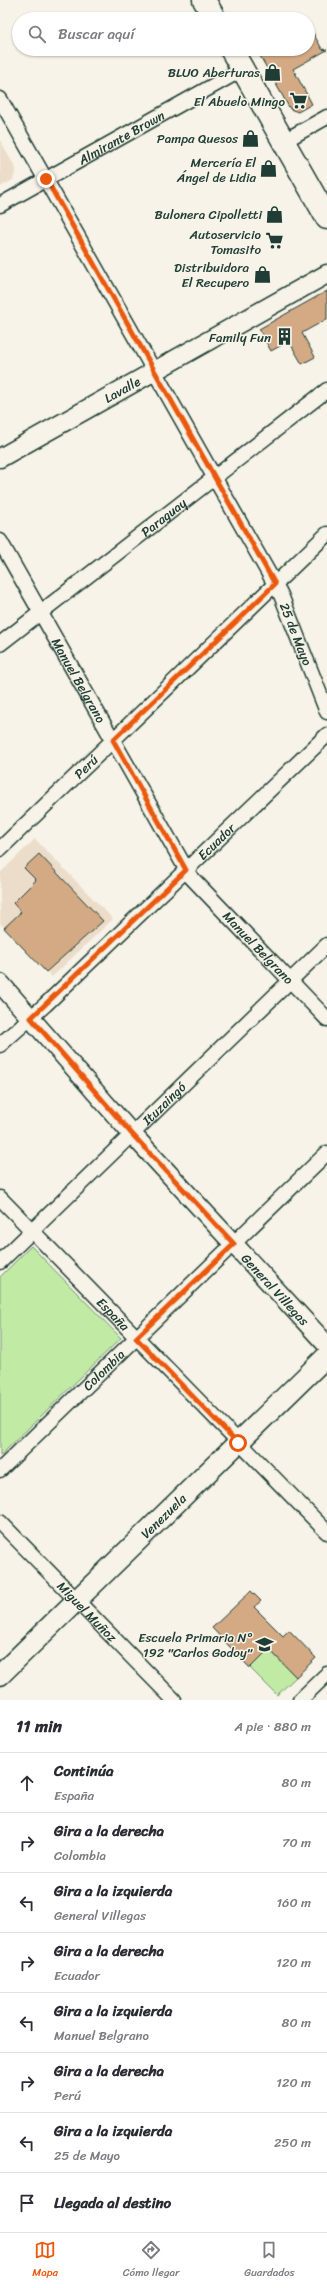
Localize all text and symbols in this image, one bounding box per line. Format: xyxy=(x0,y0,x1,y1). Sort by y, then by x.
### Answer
search box xyxy=(12,12,315,56)
text: Buscar aquí xyxy=(58,21,135,47)
icon: search xyxy=(26,23,48,45)
place label: BLUO Aberturas xyxy=(168,61,260,84)
shop icon: BLUO Aberturas xyxy=(263,62,283,82)
place label: El Abuelo Mingo xyxy=(194,90,285,113)
supermarket icon: El Abuelo Mingo xyxy=(288,91,308,111)
street label: Almirante Brown xyxy=(73,104,169,172)
place label: Pampa Quesos xyxy=(157,127,239,150)
shop icon: Pampa Quesos xyxy=(241,128,261,148)
place label: Mercería El Ángel de Lidia xyxy=(176,151,256,189)
shop icon: Mercería El Ángel de Lidia xyxy=(259,159,279,179)
route end xyxy=(37,170,55,188)
place label: Bulonera Cipolletti xyxy=(155,203,262,226)
shop icon: Bulonera Cipolletti xyxy=(265,204,285,224)
place label: Autoservicio Tomasito xyxy=(188,223,262,261)
supermarket icon: Autoservicio Tomasito xyxy=(264,231,284,251)
place label: Distribuidora El Recupero xyxy=(174,256,249,294)
shop icon: Distribuidora El Recupero xyxy=(252,264,272,284)
place label: Family Fun xyxy=(209,326,271,349)
building icon: Family Fun xyxy=(274,327,294,347)
street label: Lavalle xyxy=(100,370,145,409)
street label: Paraguay xyxy=(136,492,192,543)
street label: 25 de Mayo xyxy=(273,599,319,670)
street label: Manuel Belgrano xyxy=(45,633,112,728)
street label: Perú xyxy=(68,749,104,784)
street label: Ecuador xyxy=(192,817,241,866)
street label: Manuel Belgrano xyxy=(217,905,300,990)
street label: Ituzaingó xyxy=(136,1076,192,1132)
street label: General Villegas xyxy=(235,1248,316,1332)
street label: España xyxy=(91,1292,136,1337)
street label: Colombia xyxy=(77,1343,131,1397)
route start xyxy=(229,1434,247,1452)
street label: Venezuela xyxy=(135,1488,192,1544)
street label: Miguel Muñoz xyxy=(51,1576,123,1648)
place label: Escuela Primaria N° 192 "Carlos Godoy" xyxy=(138,1626,254,1664)
school or university icon: Escuela Primaria N° 192 "Carlos Godoy" xyxy=(255,1634,275,1654)
text: 11 min xyxy=(16,1711,62,1741)
text: A pie · 880 m xyxy=(234,1715,311,1738)
text: Continúa xyxy=(54,1758,113,1784)
text: 80 m xyxy=(282,1771,311,1794)
icon: ahead xyxy=(16,1772,38,1794)
text: España xyxy=(54,1784,94,1807)
text: Gira a la derecha xyxy=(54,1818,164,1844)
text: 70 m xyxy=(282,1831,311,1854)
icon: right xyxy=(16,1832,38,1854)
text: Colombia xyxy=(54,1844,106,1867)
text: Gira a la izquierda xyxy=(54,1878,172,1904)
text: 160 m xyxy=(276,1891,311,1914)
icon: left xyxy=(16,1892,38,1914)
text: General Villegas xyxy=(54,1904,146,1927)
text: Gira a la derecha xyxy=(54,1938,164,1964)
text: 120 m xyxy=(276,1951,311,1974)
icon: right xyxy=(16,1952,38,1974)
text: Ecuador xyxy=(54,1964,100,1987)
text: Gira a la izquierda xyxy=(54,1998,172,2024)
text: 80 m xyxy=(282,2011,311,2034)
icon: left xyxy=(16,2012,38,2034)
text: Manuel Belgrano xyxy=(54,2024,149,2047)
text: Gira a la derecha xyxy=(54,2058,164,2084)
text: 120 m xyxy=(276,2071,311,2094)
icon: right xyxy=(16,2072,38,2094)
text: Perú xyxy=(54,2084,81,2107)
text: Gira a la izquierda xyxy=(54,2118,172,2144)
text: 250 m xyxy=(274,2131,311,2154)
icon: left xyxy=(16,2132,38,2154)
text: 25 de Mayo xyxy=(54,2144,120,2167)
text: Llegada al destino xyxy=(54,2190,171,2216)
icon: arrive xyxy=(16,2192,38,2214)
tab: Mapa xyxy=(32,2239,58,2282)
tab: Cómo llegar xyxy=(123,2239,180,2282)
tab: Guardados xyxy=(244,2239,295,2282)

